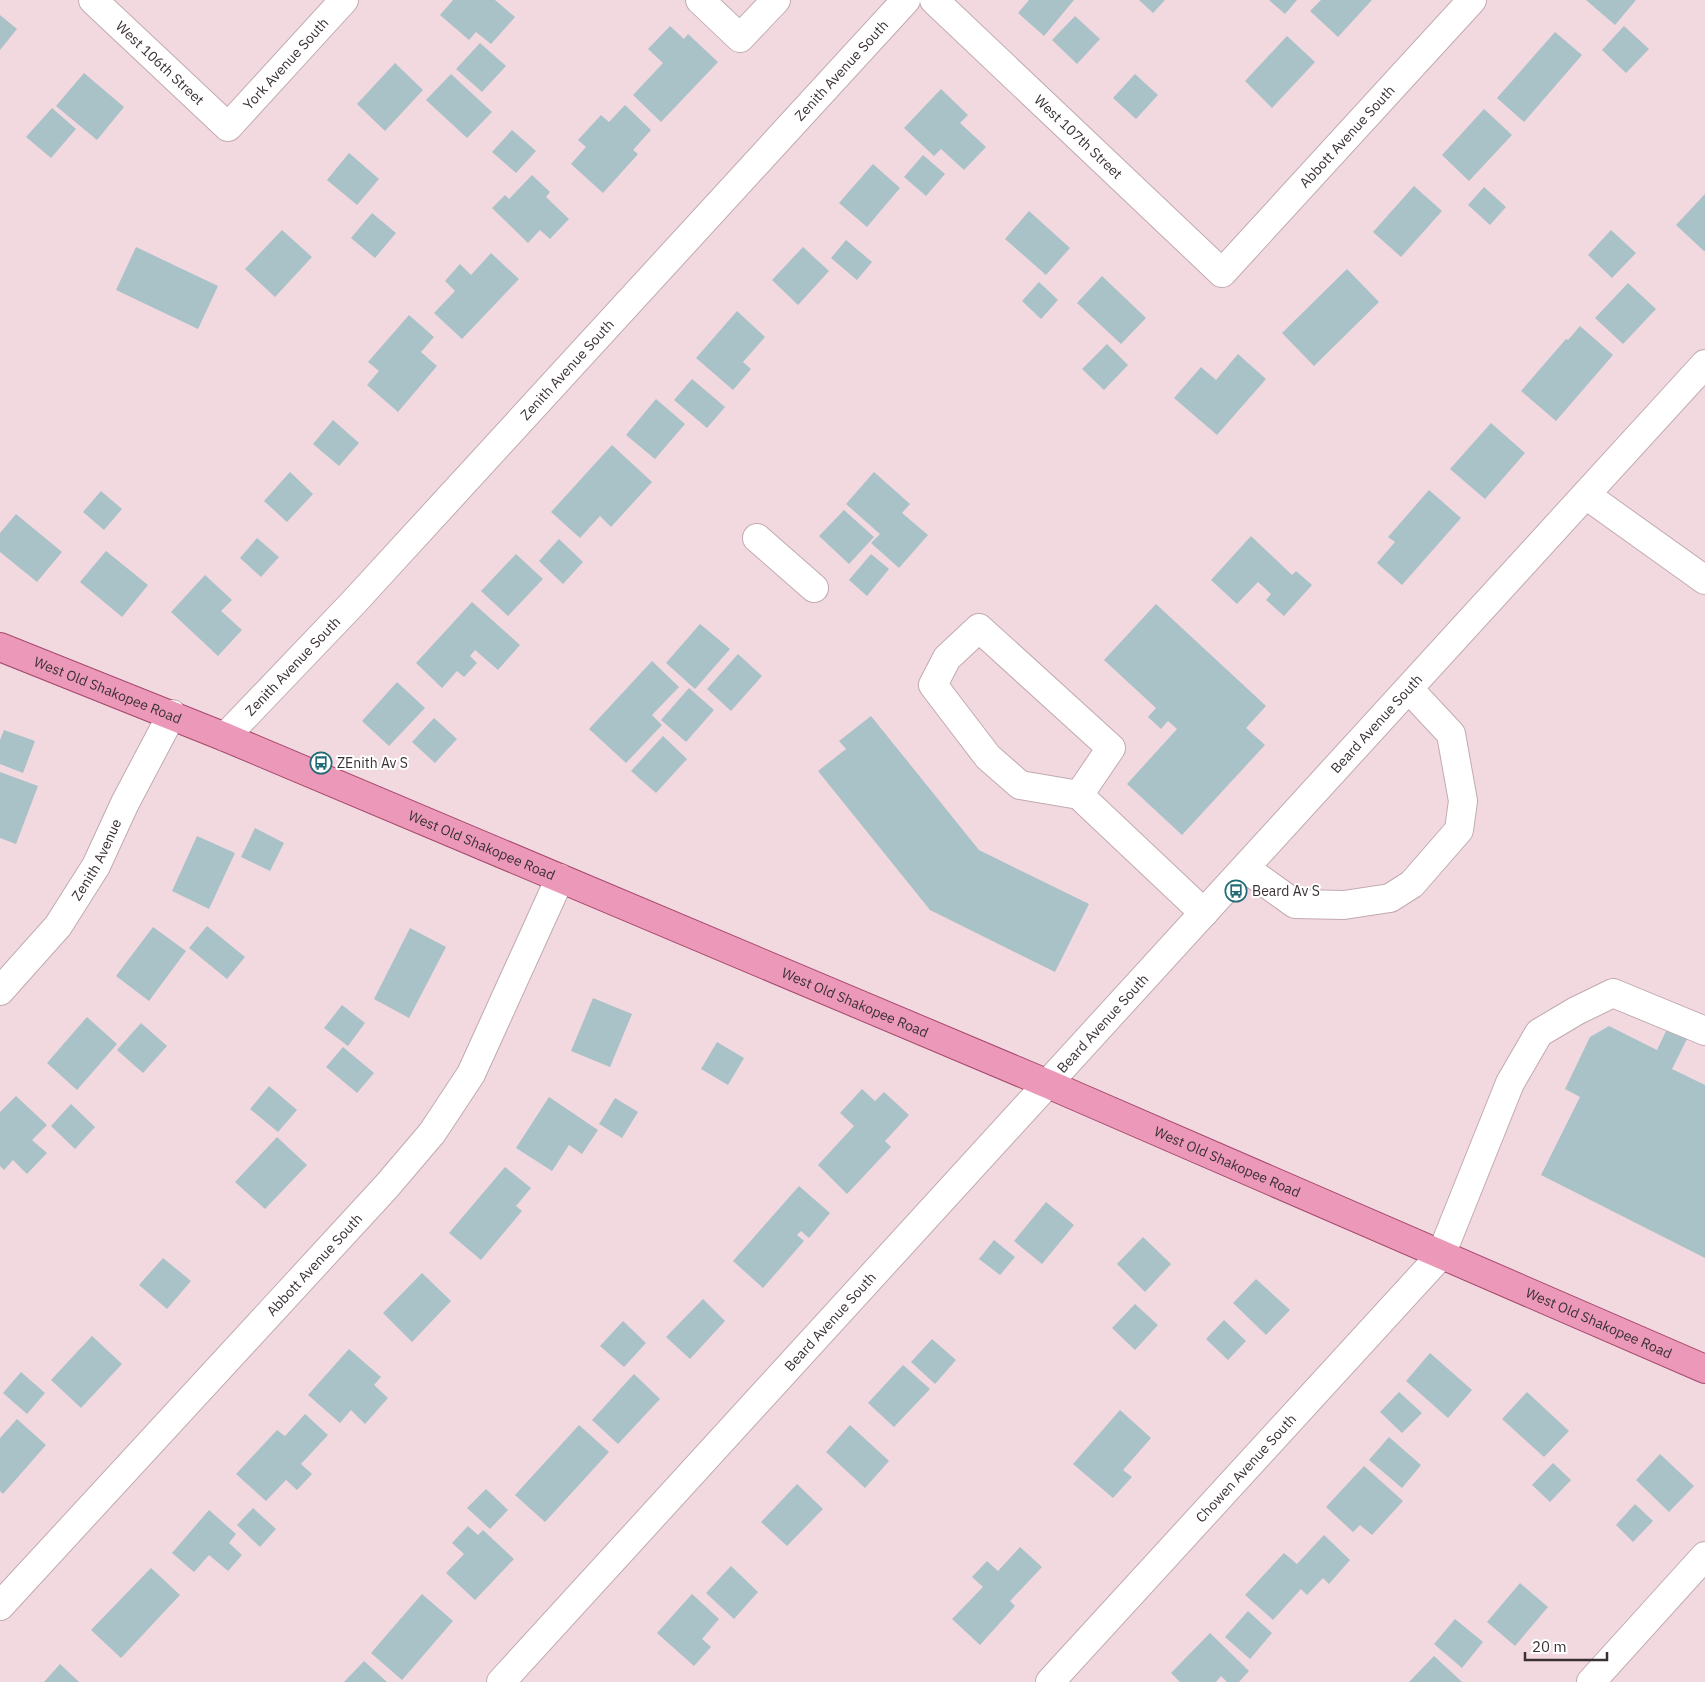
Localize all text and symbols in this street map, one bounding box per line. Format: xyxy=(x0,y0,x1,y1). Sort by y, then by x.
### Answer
street label: York Avenue South xyxy=(239,14,332,113)
street label: Zenith Avenue South xyxy=(791,16,892,124)
street label: West 106th Street xyxy=(112,17,208,109)
street label: Abbott Avenue South xyxy=(1296,81,1399,192)
street label: West 107th Street xyxy=(1031,91,1126,183)
street label: Zenith Avenue South xyxy=(516,316,618,424)
street label: Zenith Avenue South xyxy=(241,613,344,719)
street label: West Old Shakopee Road xyxy=(31,652,184,728)
street label: Beard Avenue South xyxy=(1327,670,1426,777)
bus stop icon: ZEnith Av S xyxy=(309,751,333,775)
place label: ZEnith Av S xyxy=(337,754,408,772)
street label: West Old Shakopee Road xyxy=(406,806,558,884)
street label: Zenith Avenue xyxy=(67,816,126,904)
bus stop icon: Beard Av S xyxy=(1224,879,1248,903)
place label: Beard Av S xyxy=(1252,882,1320,900)
street label: West Old Shakopee Road xyxy=(779,964,931,1042)
street label: Beard Avenue South xyxy=(1053,970,1152,1077)
street label: West Old Shakopee Road xyxy=(1151,1122,1303,1201)
street label: Abbott Avenue South xyxy=(263,1210,366,1320)
street label: Beard Avenue South xyxy=(780,1268,880,1375)
street label: West Old Shakopee Road xyxy=(1523,1283,1675,1363)
street label: Chowen Avenue South xyxy=(1192,1410,1300,1526)
scale bar xyxy=(1525,1630,1608,1662)
text: 20 m xyxy=(1532,1637,1567,1656)

